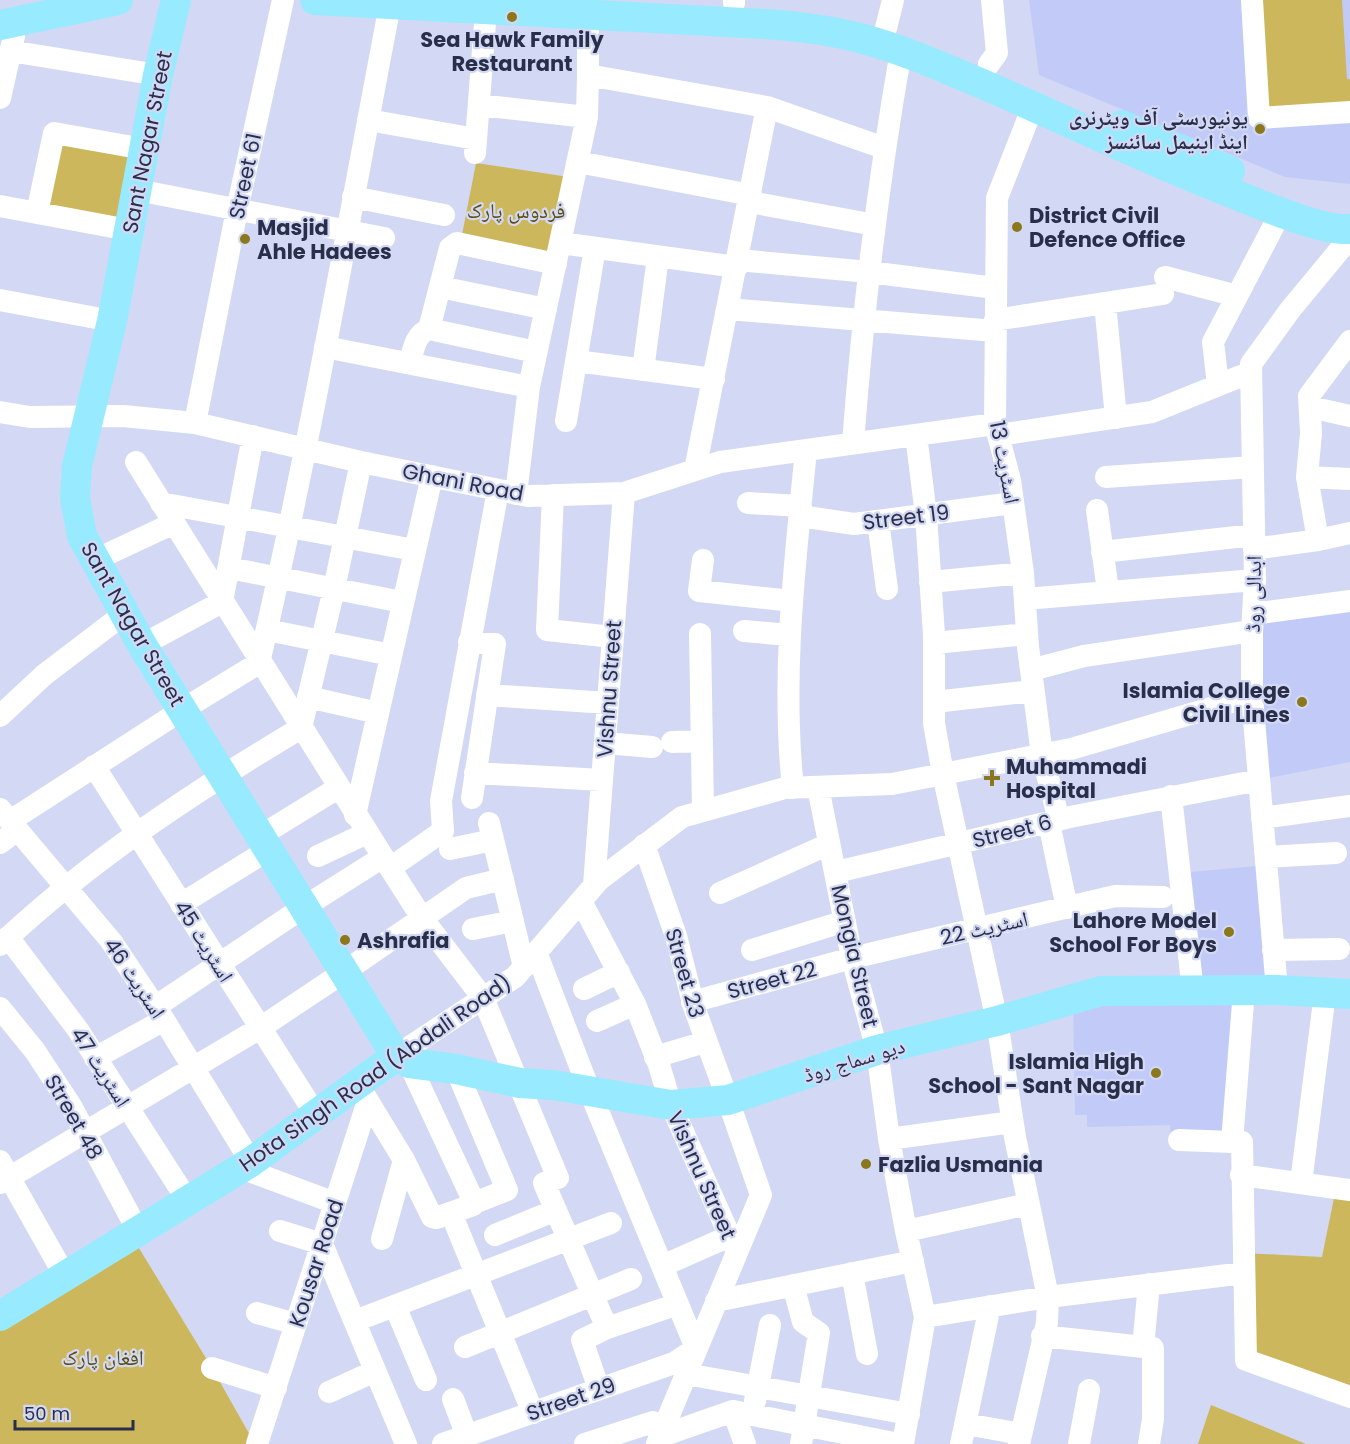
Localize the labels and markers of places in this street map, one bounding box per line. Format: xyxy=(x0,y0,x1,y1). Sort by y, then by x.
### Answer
marker: Sea Hawk Family Restaurant xyxy=(505,10,519,24)
place label: Sea Hawk Family Restaurant xyxy=(420,25,604,78)
place label: یونیورسٹی آف ویٹرنری اینڈ اینیمل سائنسز xyxy=(1069,103,1248,156)
marker: یونیورسٹی آف ویٹرنری اینڈ اینیمل سائنسز xyxy=(1253,122,1267,136)
place label: District Civil Defence Office xyxy=(1029,201,1185,254)
place label: Masjid Ahle Hadees xyxy=(257,213,392,266)
marker: District Civil Defence Office xyxy=(1010,220,1024,234)
marker: Masjid Ahle Hadees xyxy=(238,232,252,246)
place label: Islamia College Civil Lines xyxy=(1123,676,1290,729)
marker: Islamia College Civil Lines xyxy=(1295,695,1309,709)
place label: Muhammadi Hospital xyxy=(1006,752,1147,805)
marker: Muhammadi Hospital xyxy=(983,769,1001,787)
place label: Lahore Model School For Boys xyxy=(1049,906,1217,959)
marker: Lahore Model School For Boys xyxy=(1222,925,1236,939)
place label: Ashrafia xyxy=(357,926,450,955)
marker: Ashrafia xyxy=(338,933,352,947)
place label: Islamia High School - Sant Nagar xyxy=(928,1047,1144,1100)
marker: Islamia High School - Sant Nagar xyxy=(1149,1066,1163,1080)
place label: Fazlia Usmania xyxy=(878,1150,1043,1179)
marker: Fazlia Usmania xyxy=(859,1157,873,1171)

